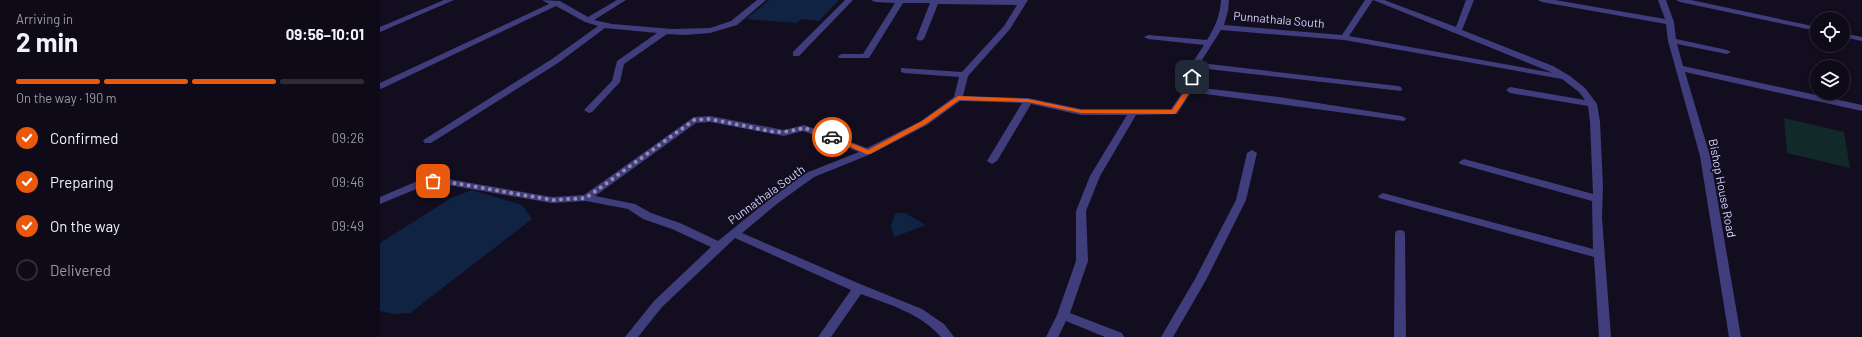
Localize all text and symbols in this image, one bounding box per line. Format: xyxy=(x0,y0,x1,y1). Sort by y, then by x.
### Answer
street label: Punnathala South xyxy=(1233,8,1325,30)
text: Arriving in xyxy=(16,11,73,27)
map controls xyxy=(1810,12,1850,100)
button: locate xyxy=(1810,12,1850,52)
text: 09:56–10:01 xyxy=(286,25,364,43)
text: 2 min xyxy=(16,26,78,57)
pin xyxy=(1175,60,1209,94)
button: layers xyxy=(1810,60,1850,100)
icon: home xyxy=(1181,66,1203,88)
text: On the way · 190 m xyxy=(16,90,117,106)
courier xyxy=(812,117,852,157)
icon: car xyxy=(821,126,843,148)
icon: check xyxy=(16,127,38,149)
text: Confirmed xyxy=(50,129,118,147)
text: 09:26 xyxy=(332,130,364,146)
street label: Bishop House Road xyxy=(1707,137,1739,239)
street label: Punnathala South xyxy=(725,161,807,227)
pin xyxy=(416,164,450,198)
icon: bag xyxy=(422,170,444,192)
icon: check xyxy=(16,171,38,193)
text: Preparing xyxy=(50,173,114,191)
text: 09:46 xyxy=(332,174,364,190)
icon: check xyxy=(16,215,38,237)
text: On the way xyxy=(50,217,120,235)
text: 09:49 xyxy=(332,218,364,234)
text: Delivered xyxy=(50,261,111,279)

